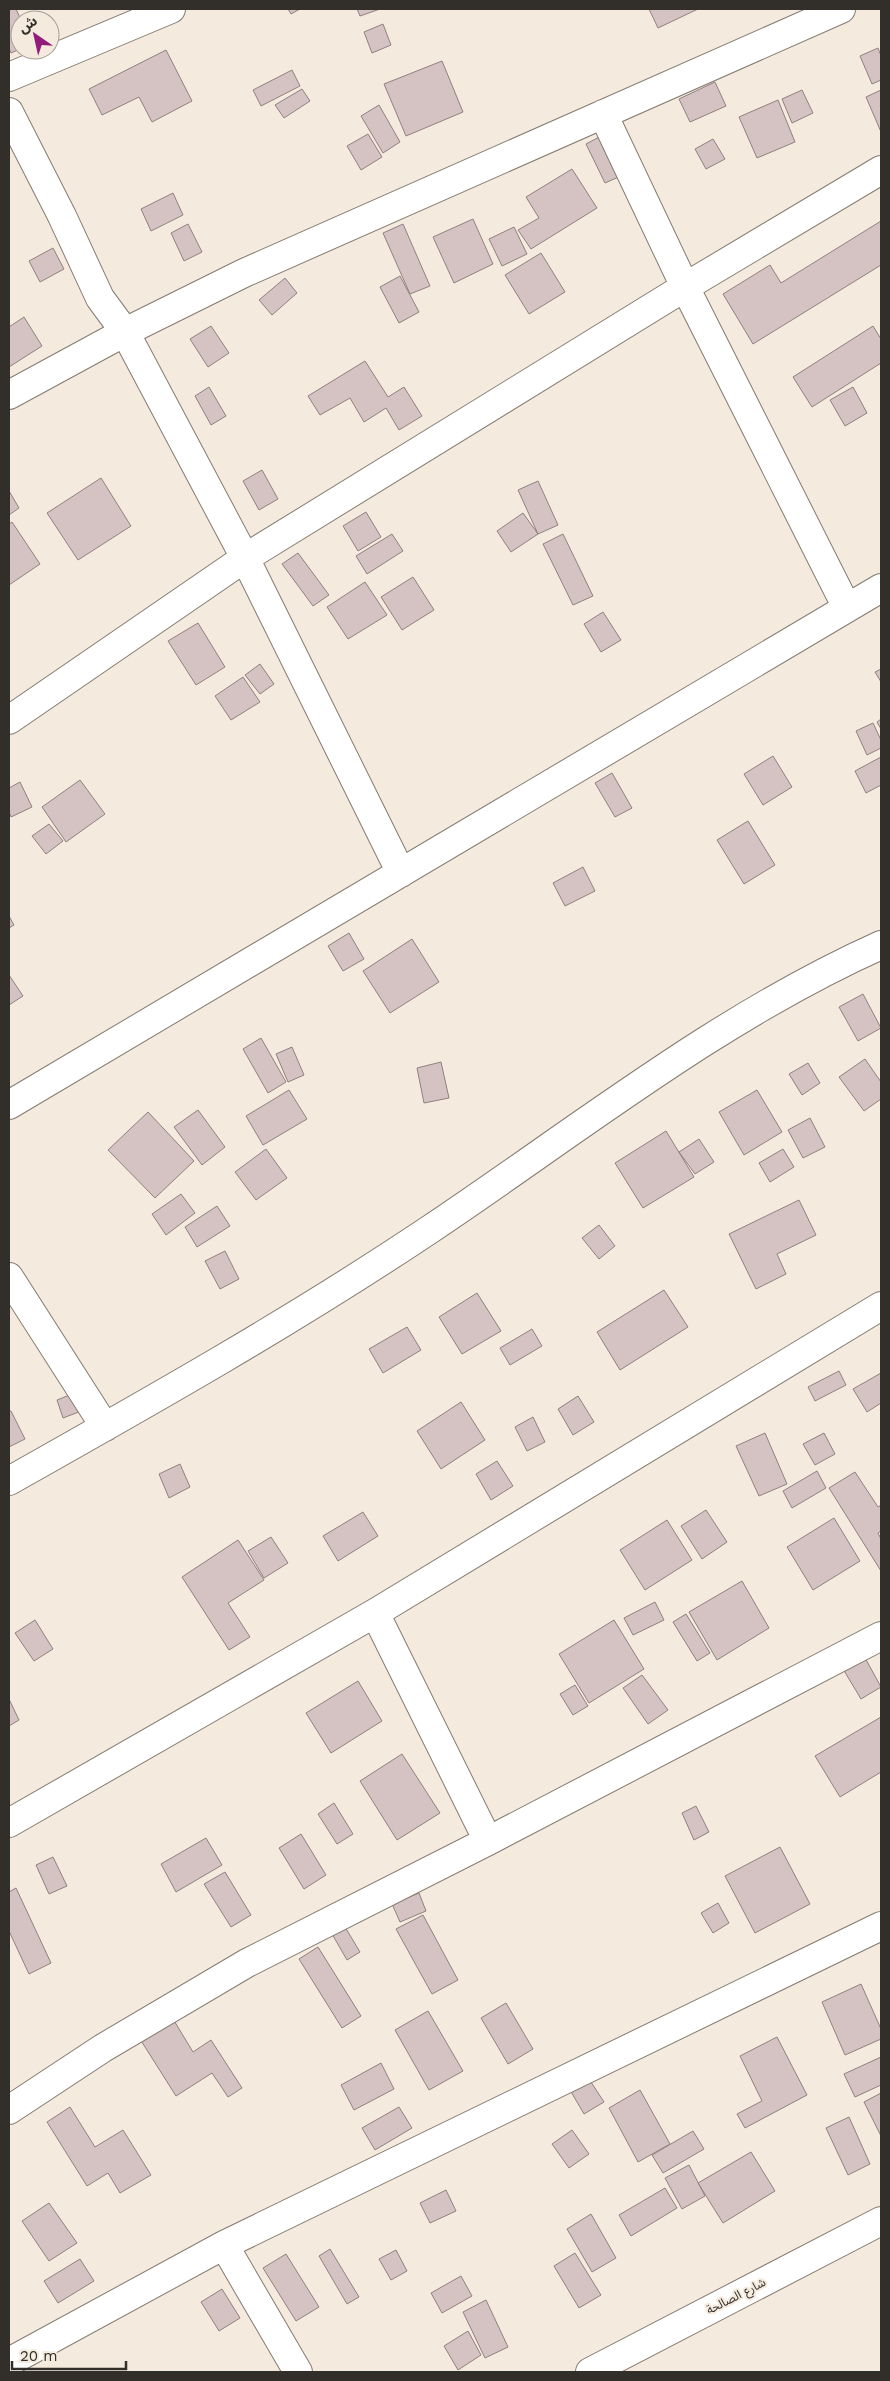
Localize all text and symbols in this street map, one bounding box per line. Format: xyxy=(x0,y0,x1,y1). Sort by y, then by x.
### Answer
north arrow xyxy=(10,10,60,60)
text: ش xyxy=(15,12,40,36)
street label: شارع الصالحة xyxy=(704,2275,769,2319)
scale bar xyxy=(12,2338,126,2370)
text: 20 m xyxy=(20,2347,58,2365)

